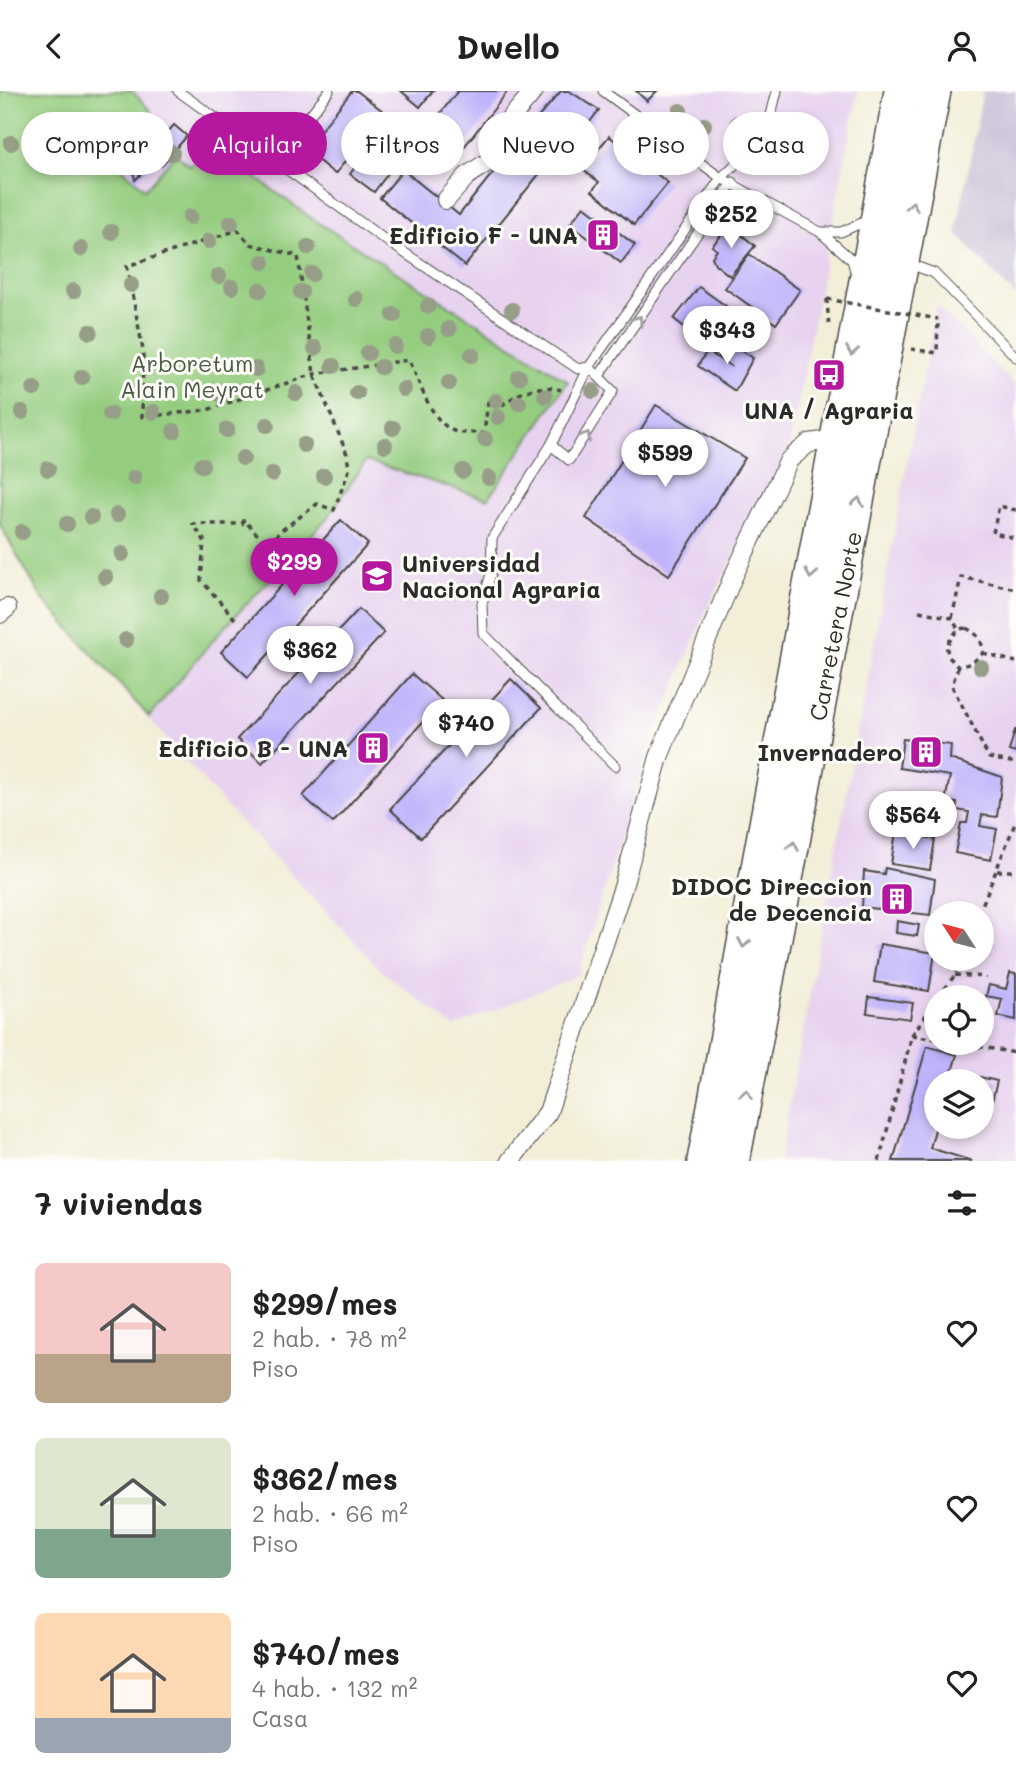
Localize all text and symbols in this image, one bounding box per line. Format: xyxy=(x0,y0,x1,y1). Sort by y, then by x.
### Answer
text: Dwello xyxy=(456,25,560,67)
icon: back xyxy=(35,27,73,65)
icon: person xyxy=(943,27,981,65)
chip: Comprar xyxy=(21,112,173,175)
chip: Alquilar xyxy=(187,112,327,175)
chip: Filtros xyxy=(341,112,464,175)
chip: Nuevo xyxy=(478,112,599,175)
chip: Piso xyxy=(613,112,709,175)
chip: Casa xyxy=(723,112,829,175)
pin: $252 xyxy=(690,191,772,250)
text: $252 xyxy=(704,198,758,228)
one-way arrow xyxy=(904,200,919,212)
building icon: Edificio F - UNA xyxy=(584,216,622,254)
place label: Edificio F - UNA xyxy=(389,220,578,250)
pin: $343 xyxy=(686,307,768,366)
one-way arrow xyxy=(630,314,643,327)
text: $343 xyxy=(699,314,755,344)
one-way arrow xyxy=(845,345,860,357)
park label: Arboretum Alain Meyrat xyxy=(120,348,264,404)
bus stop icon: UNA / Agraria xyxy=(810,356,848,394)
place label: UNA / Agraria xyxy=(744,395,914,425)
pin: $599 xyxy=(624,429,706,489)
one-way arrow xyxy=(578,430,591,443)
text: $599 xyxy=(637,437,693,467)
one-way arrow xyxy=(850,497,865,509)
street label: Carretera Norte xyxy=(802,529,868,723)
pin: $299 xyxy=(253,539,335,598)
text: $299 xyxy=(267,546,321,576)
place label: Universidad Nacional Agraria xyxy=(402,548,601,604)
school or university icon: Universidad Nacional Agraria xyxy=(358,557,396,595)
one-way arrow xyxy=(804,568,819,580)
pin: $362 xyxy=(269,627,351,686)
text: $362 xyxy=(283,634,337,664)
pin: $740 xyxy=(425,699,507,759)
text: $740 xyxy=(438,707,494,737)
building icon: Edificio B - UNA xyxy=(354,729,392,767)
place label: Edificio B - UNA xyxy=(158,733,348,763)
building icon: Invernadero xyxy=(907,733,945,771)
place label: Invernadero xyxy=(757,737,902,767)
pin: $564 xyxy=(872,791,954,851)
text: $564 xyxy=(885,799,941,829)
one-way arrow xyxy=(785,840,800,852)
place label: DIDOC Direccion de Decencia xyxy=(671,871,872,927)
building icon: DIDOC Direccion de Decencia xyxy=(878,880,916,918)
north arrow xyxy=(924,901,994,971)
map controls xyxy=(924,901,994,1139)
one-way arrow xyxy=(737,937,752,949)
button: locate xyxy=(924,985,994,1055)
button: layers xyxy=(924,1069,994,1139)
one-way arrow xyxy=(738,1088,753,1100)
text: 7 viviendas xyxy=(35,1183,203,1223)
icon: filters xyxy=(943,1184,981,1222)
text: $299/mes xyxy=(252,1283,398,1323)
icon: home xyxy=(91,1291,175,1375)
icon: heart xyxy=(943,1314,981,1352)
text: 2 hab. · 78 m² xyxy=(252,1323,407,1353)
text: Piso xyxy=(252,1353,298,1383)
text: $362/mes xyxy=(252,1458,398,1498)
icon: home xyxy=(91,1466,175,1550)
icon: heart xyxy=(943,1489,981,1527)
text: 2 hab. · 66 m² xyxy=(252,1498,408,1528)
text: Piso xyxy=(252,1528,298,1558)
text: $740/mes xyxy=(252,1633,400,1673)
icon: home xyxy=(91,1641,175,1725)
icon: heart xyxy=(943,1664,981,1702)
text: 4 hab. · 132 m² xyxy=(252,1673,417,1703)
text: Casa xyxy=(252,1703,308,1733)

